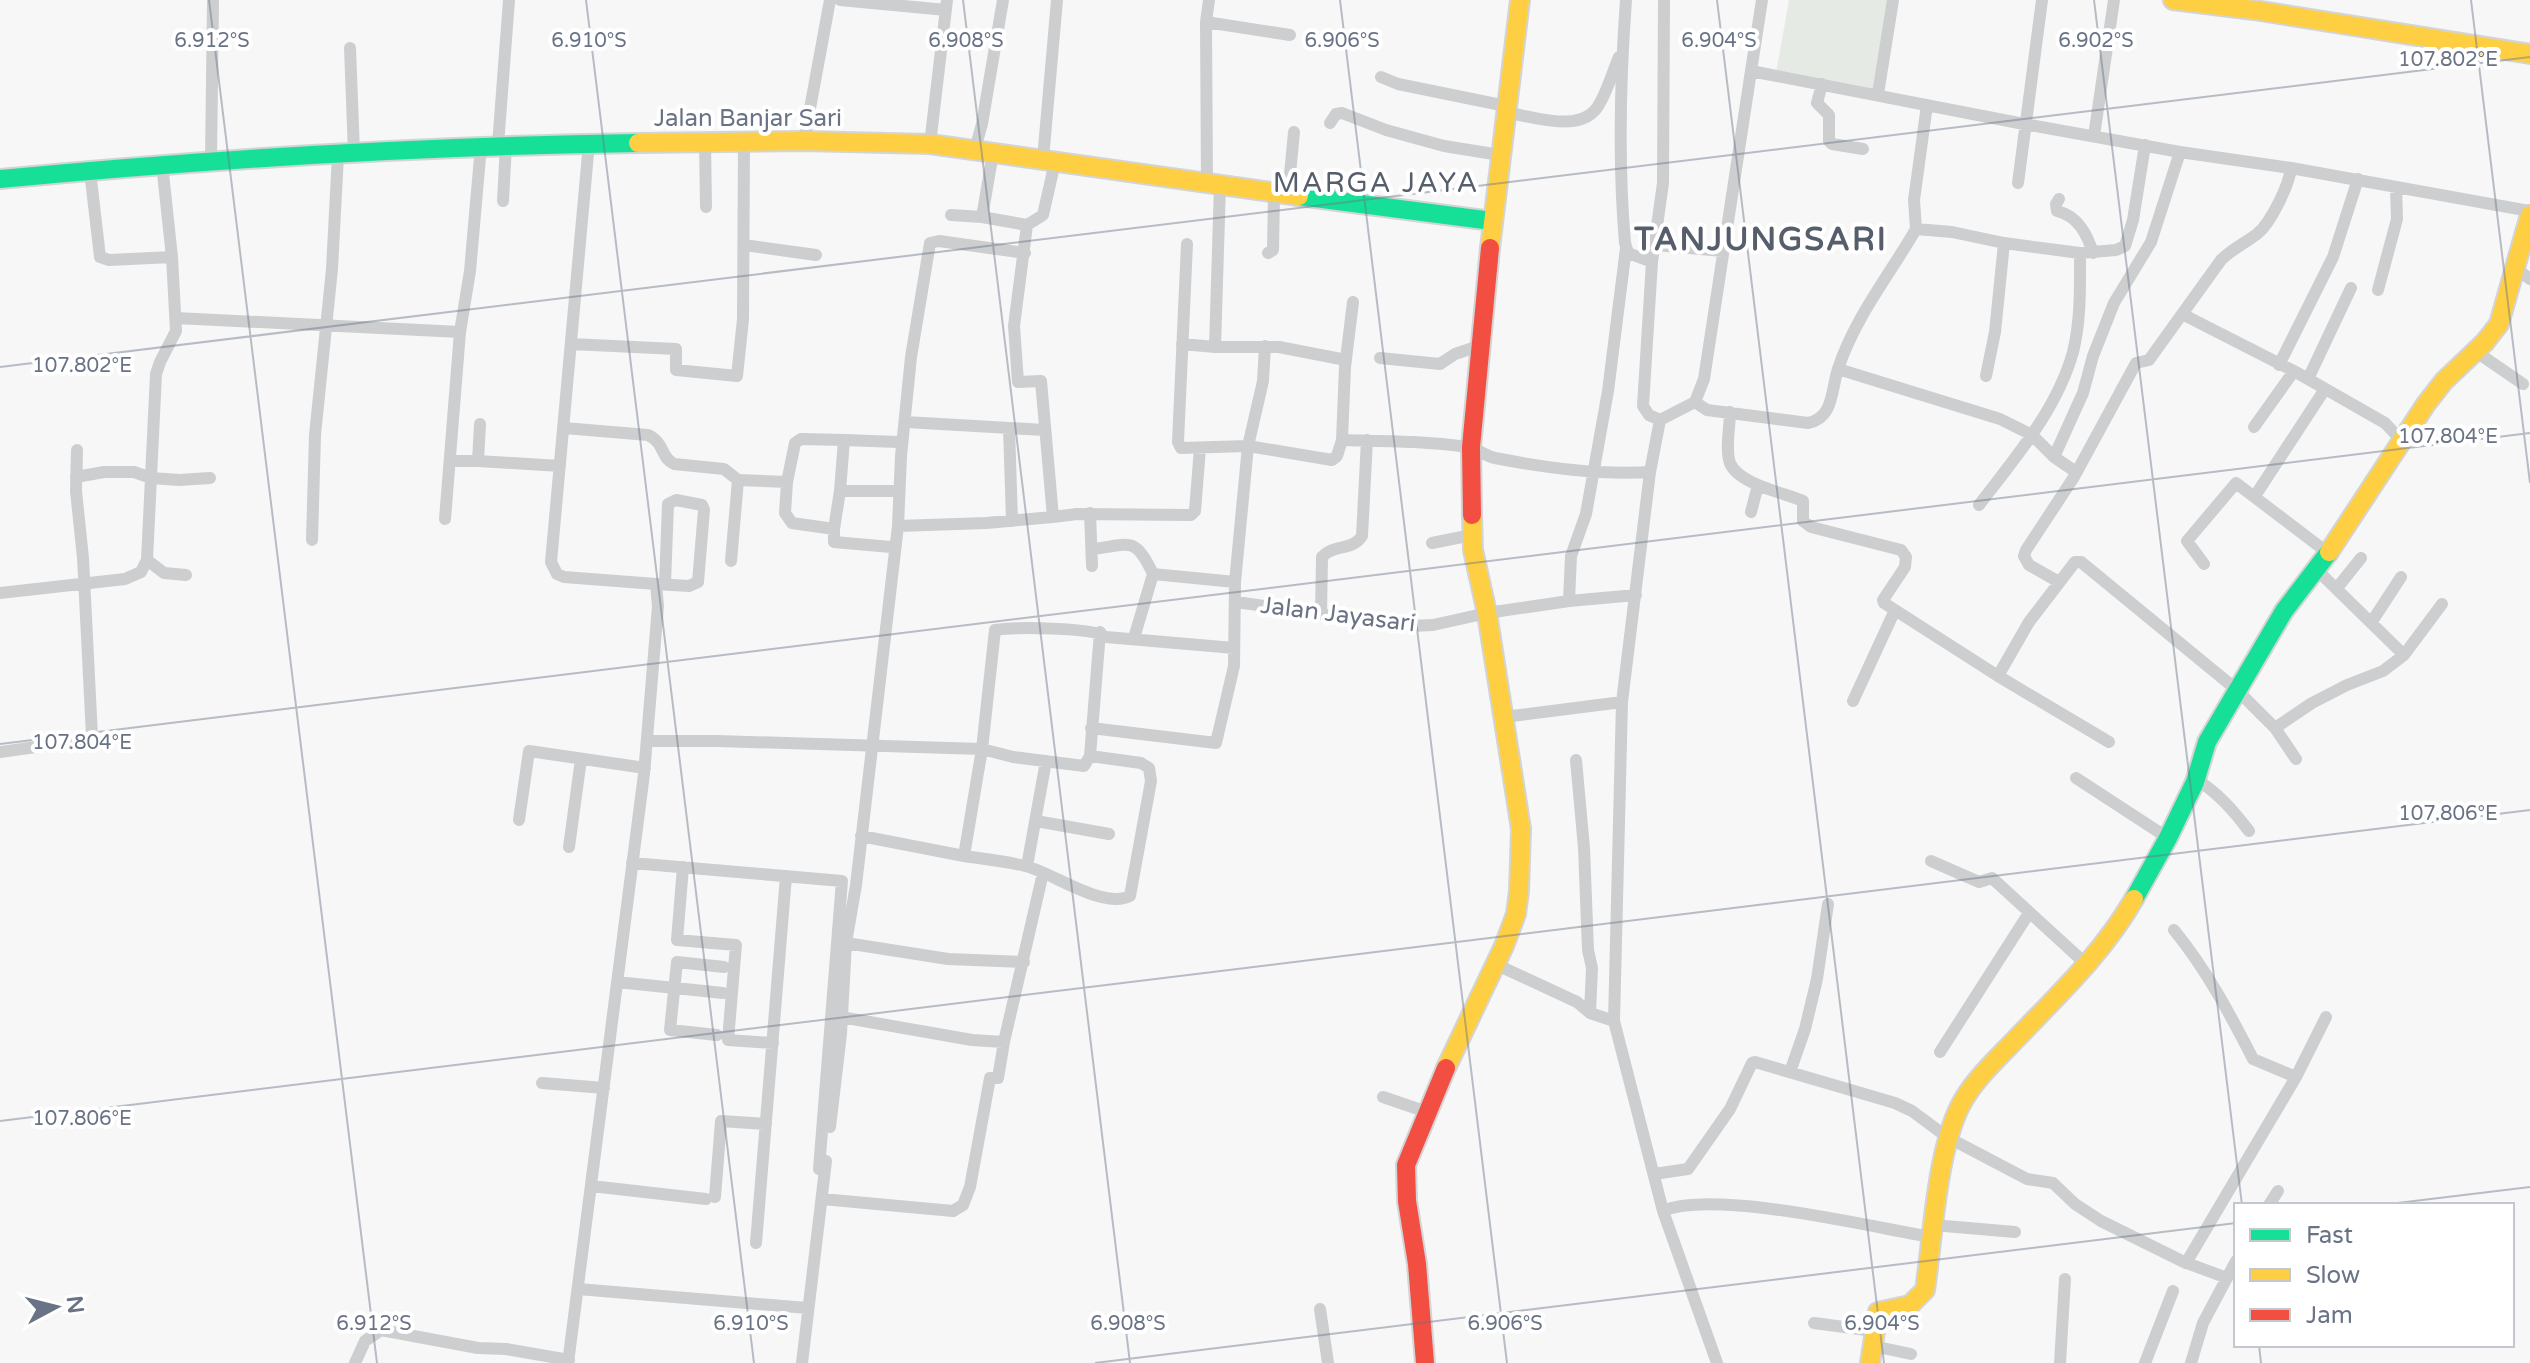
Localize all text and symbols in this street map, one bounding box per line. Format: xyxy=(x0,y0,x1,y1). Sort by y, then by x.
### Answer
text: 6.912°S xyxy=(174,29,250,53)
text: 6.910°S xyxy=(551,29,627,53)
text: 6.908°S xyxy=(928,29,1004,53)
text: 6.906°S xyxy=(1304,29,1380,53)
text: 6.904°S xyxy=(1681,29,1757,53)
text: 6.902°S xyxy=(2058,29,2134,53)
text: 107.802°E xyxy=(2398,48,2498,72)
street label: Jalan Banjar Sari xyxy=(654,104,842,133)
district label: MARGA JAYA xyxy=(1273,166,1479,200)
district label: TANJUNGSARI xyxy=(1633,221,1888,259)
text: 107.802°E xyxy=(32,354,132,378)
text: 107.804°E xyxy=(2398,425,2498,449)
street label: Jalan Jayasari xyxy=(1259,591,1417,638)
text: 107.804°E xyxy=(32,731,132,755)
text: 107.806°E xyxy=(2398,802,2498,826)
text: 107.806°E xyxy=(32,1107,132,1131)
legend xyxy=(2234,1203,2514,1347)
text: Fast xyxy=(2306,1221,2353,1250)
text: Slow xyxy=(2306,1261,2360,1290)
north arrow xyxy=(16,1267,96,1347)
text: N xyxy=(61,1294,89,1315)
text: Jam xyxy=(2306,1301,2353,1330)
text: 6.912°S xyxy=(336,1312,412,1336)
text: 6.910°S xyxy=(713,1312,789,1336)
text: 6.908°S xyxy=(1090,1312,1166,1336)
text: 6.906°S xyxy=(1467,1312,1543,1336)
text: 6.904°S xyxy=(1844,1312,1920,1336)

